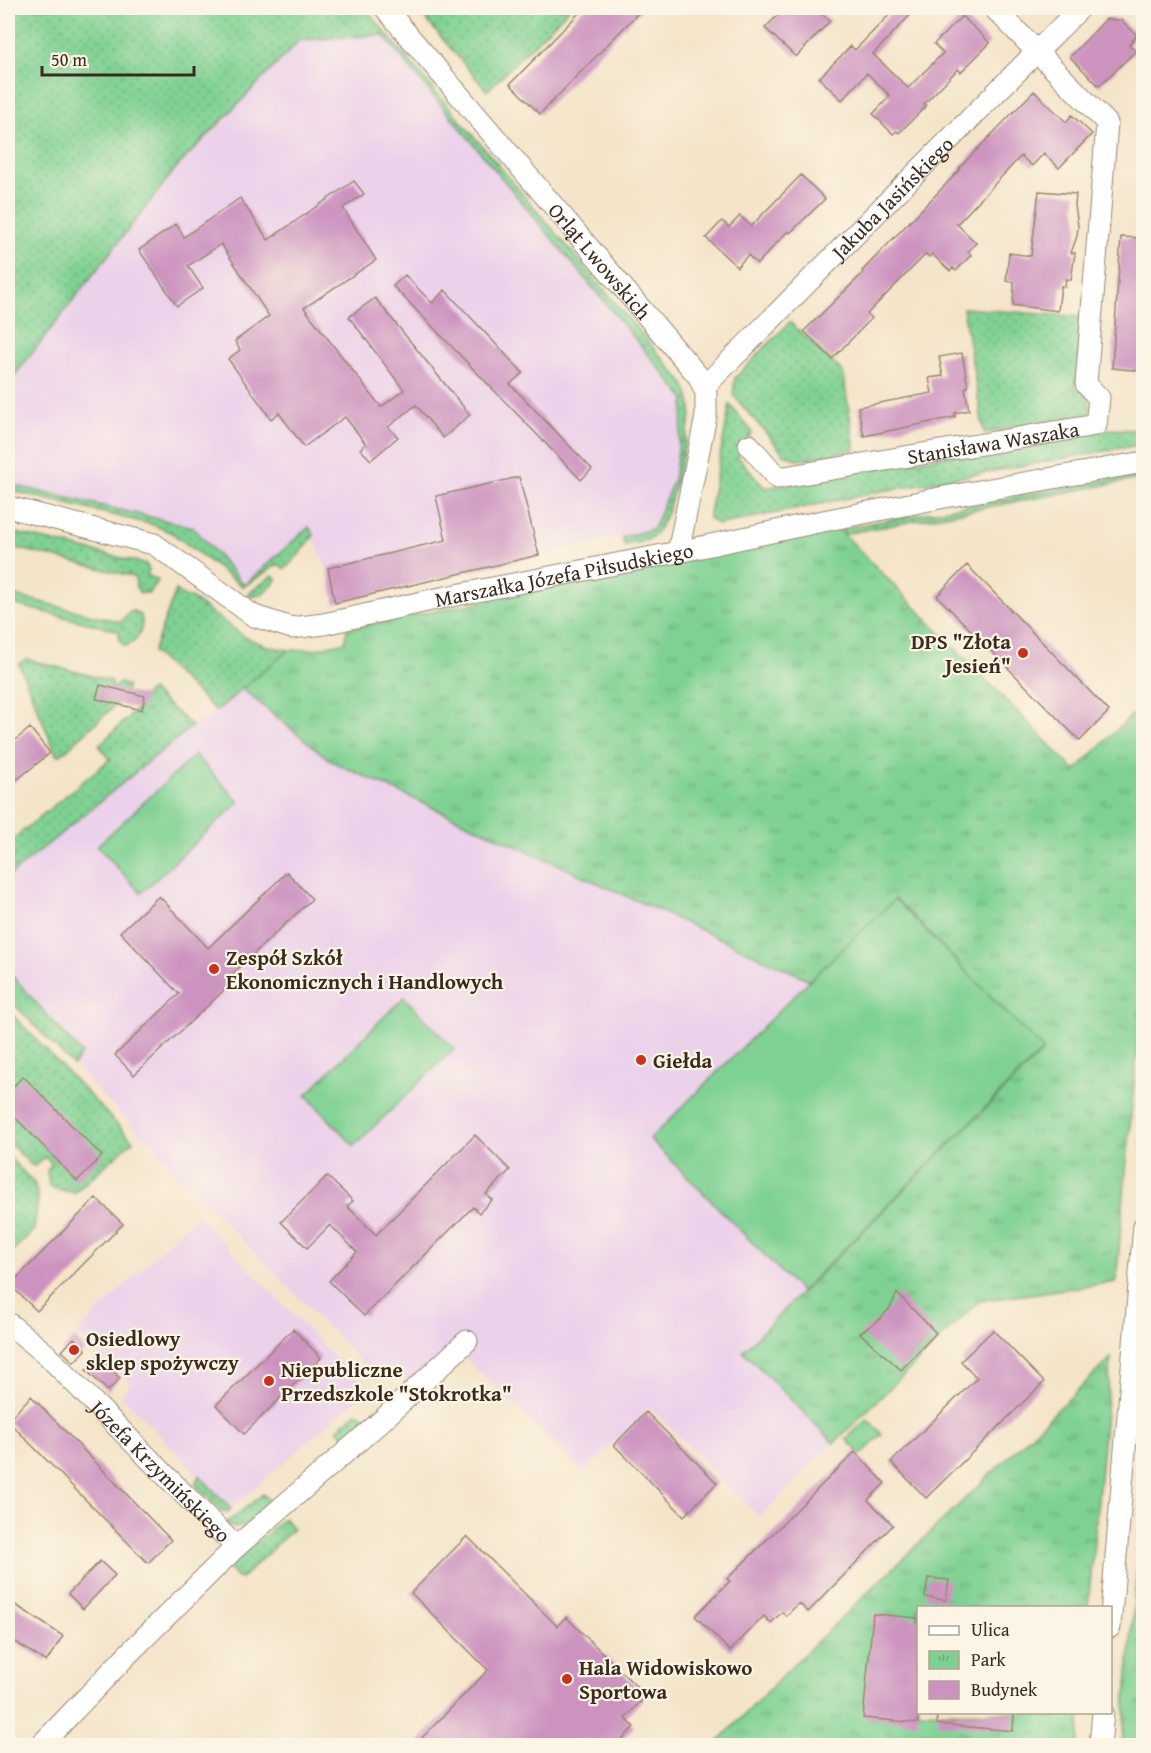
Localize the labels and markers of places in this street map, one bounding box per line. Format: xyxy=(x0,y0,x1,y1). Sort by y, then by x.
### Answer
place label: DPS "Złota Jesień" xyxy=(911,626,1011,681)
marker: DPS "Złota Jesień" xyxy=(1016,646,1030,660)
place label: Zespół Szkół Ekonomicznych i Handlowych xyxy=(226,942,504,997)
marker: Zespół Szkół Ekonomicznych i Handlowych xyxy=(207,962,221,976)
place label: Giełda xyxy=(653,1045,713,1076)
marker: Giełda xyxy=(634,1053,648,1067)
place label: Osiedlowy sklep spożywczy xyxy=(86,1323,239,1378)
marker: Osiedlowy sklep spożywczy xyxy=(67,1343,81,1357)
place label: Niepubliczne Przedszkole "Stokrotka" xyxy=(281,1354,512,1409)
marker: Niepubliczne Przedszkole "Stokrotka" xyxy=(262,1374,276,1388)
place label: Hala Widowiskowo Sportowa xyxy=(579,1652,753,1707)
marker: Hala Widowiskowo Sportowa xyxy=(560,1672,574,1686)

